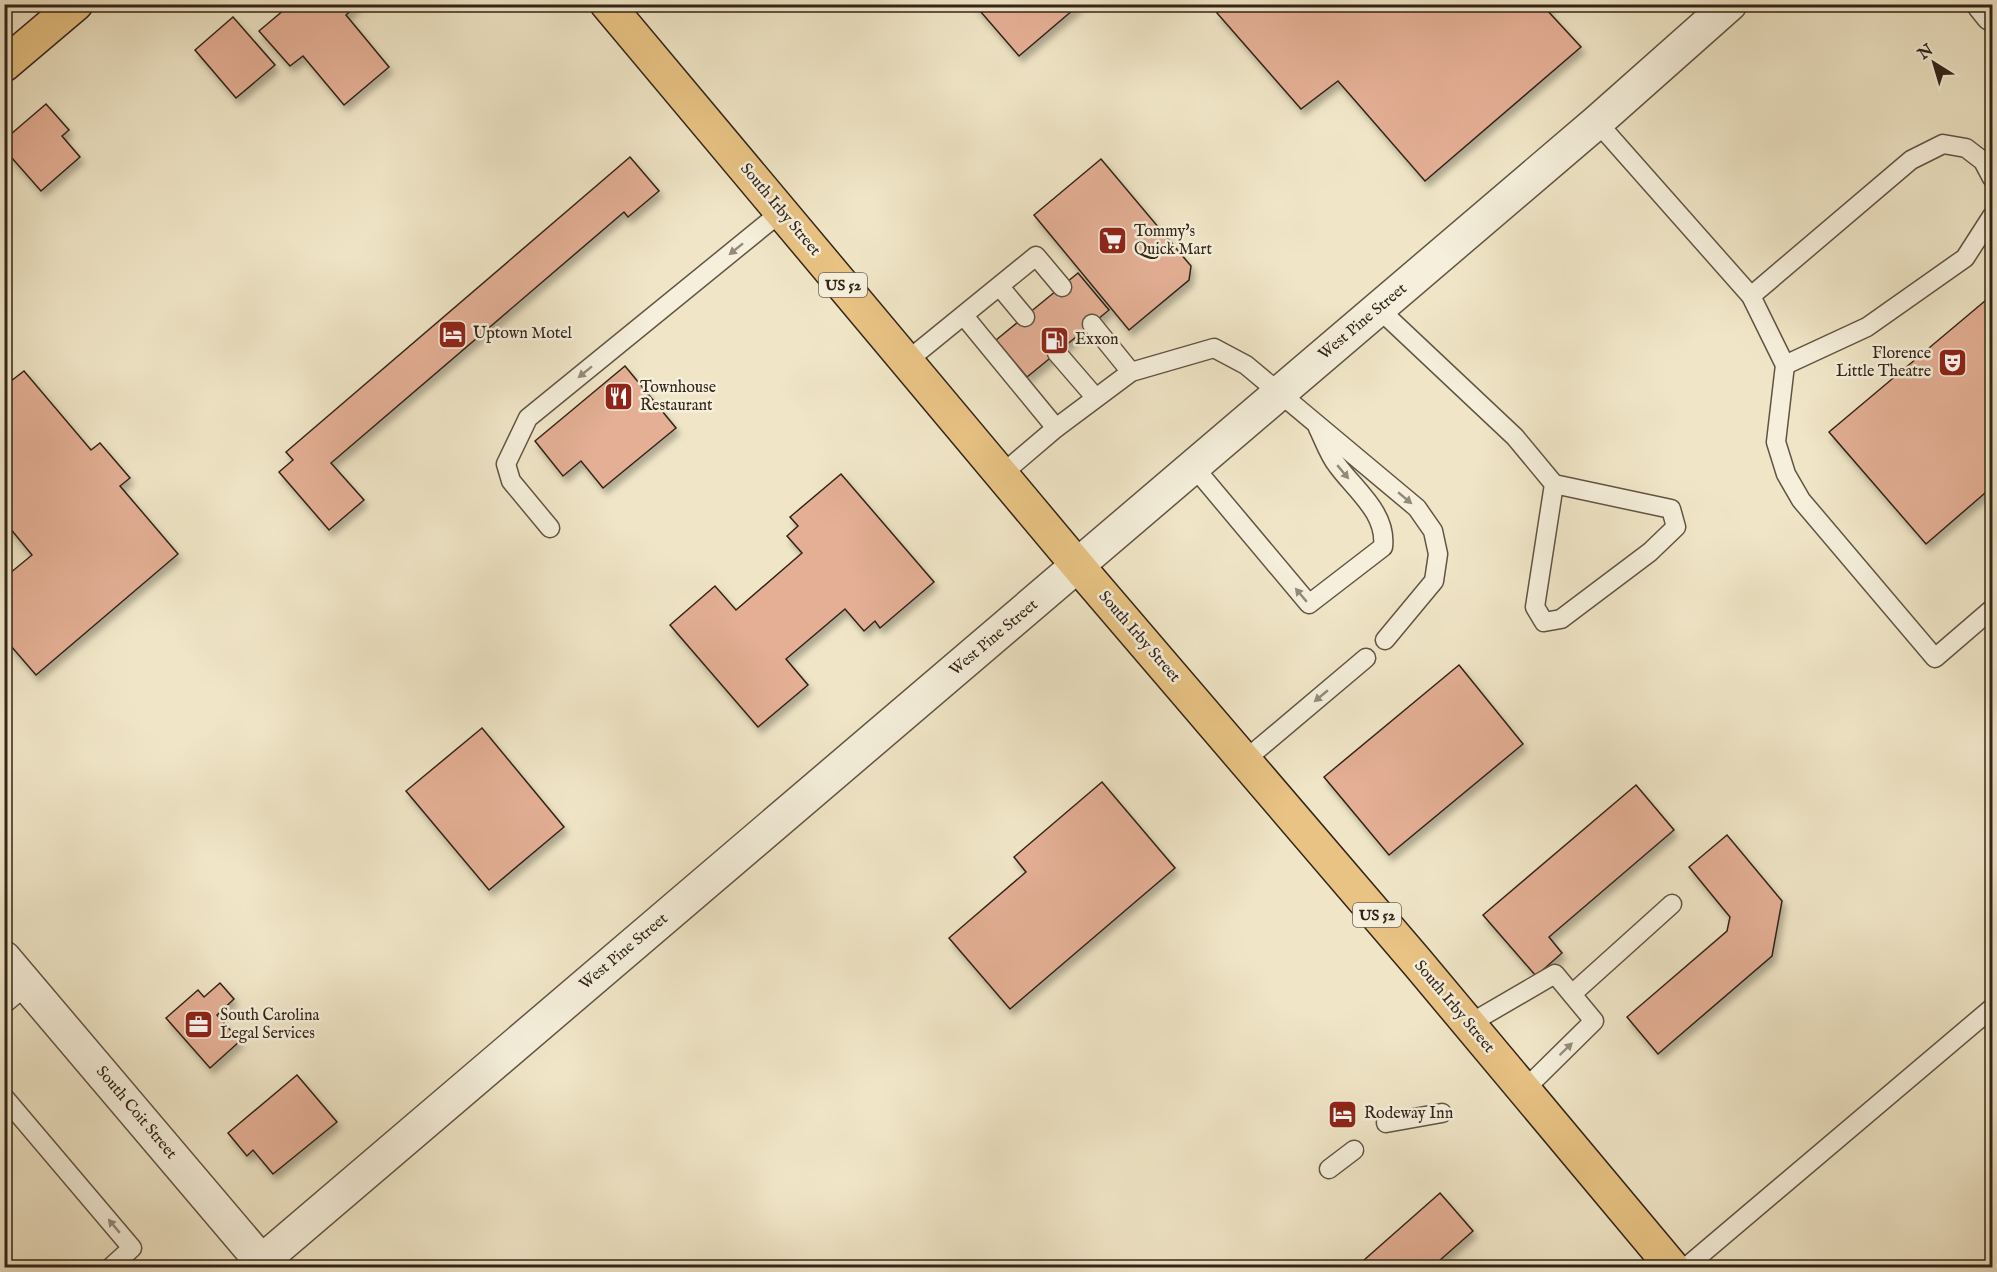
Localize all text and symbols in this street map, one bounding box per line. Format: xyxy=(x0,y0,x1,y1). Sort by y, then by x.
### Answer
north arrow xyxy=(1904,33,1964,93)
text: N xyxy=(1914,40,1938,65)
street label: South Irby Street xyxy=(735,160,825,261)
place label: Tommy's Quick Mart xyxy=(1134,222,1212,260)
supermarket icon: Tommy's Quick Mart xyxy=(1097,225,1129,257)
one-way arrow xyxy=(729,242,744,255)
road number: US 52 xyxy=(819,273,867,297)
street label: West Pine Street xyxy=(1315,279,1412,365)
hotel icon: Uptown Motel xyxy=(436,318,468,350)
place label: Uptown Motel xyxy=(473,324,573,344)
fuel station icon: Exxon xyxy=(1038,324,1070,356)
place label: Exxon xyxy=(1075,330,1119,350)
place label: Florence Little Theatre xyxy=(1836,344,1931,382)
theatre icon: Florence Little Theatre xyxy=(1936,347,1968,379)
one-way arrow xyxy=(577,365,592,377)
place label: Townhouse Restaurant xyxy=(640,378,716,416)
restaurant icon: Townhouse Restaurant xyxy=(603,381,635,413)
one-way arrow xyxy=(1336,464,1349,480)
one-way arrow xyxy=(1397,492,1413,505)
street label: South Irby Street xyxy=(1094,587,1185,687)
one-way arrow xyxy=(1295,588,1308,603)
street label: West Pine Street xyxy=(946,595,1043,681)
one-way arrow xyxy=(1314,689,1329,702)
road number: US 52 xyxy=(1353,903,1401,927)
street label: West Pine Street xyxy=(576,909,673,995)
street label: South Irby Street xyxy=(1409,957,1499,1058)
place label: South Carolina Legal Services xyxy=(220,1006,320,1044)
office icon: South Carolina Legal Services xyxy=(183,1009,215,1041)
one-way arrow xyxy=(1558,1042,1573,1056)
street label: South Coit Street xyxy=(91,1062,181,1164)
hotel icon: Rodeway Inn xyxy=(1327,1098,1359,1130)
place label: Rodeway Inn xyxy=(1364,1104,1454,1124)
one-way arrow xyxy=(107,1218,120,1234)

